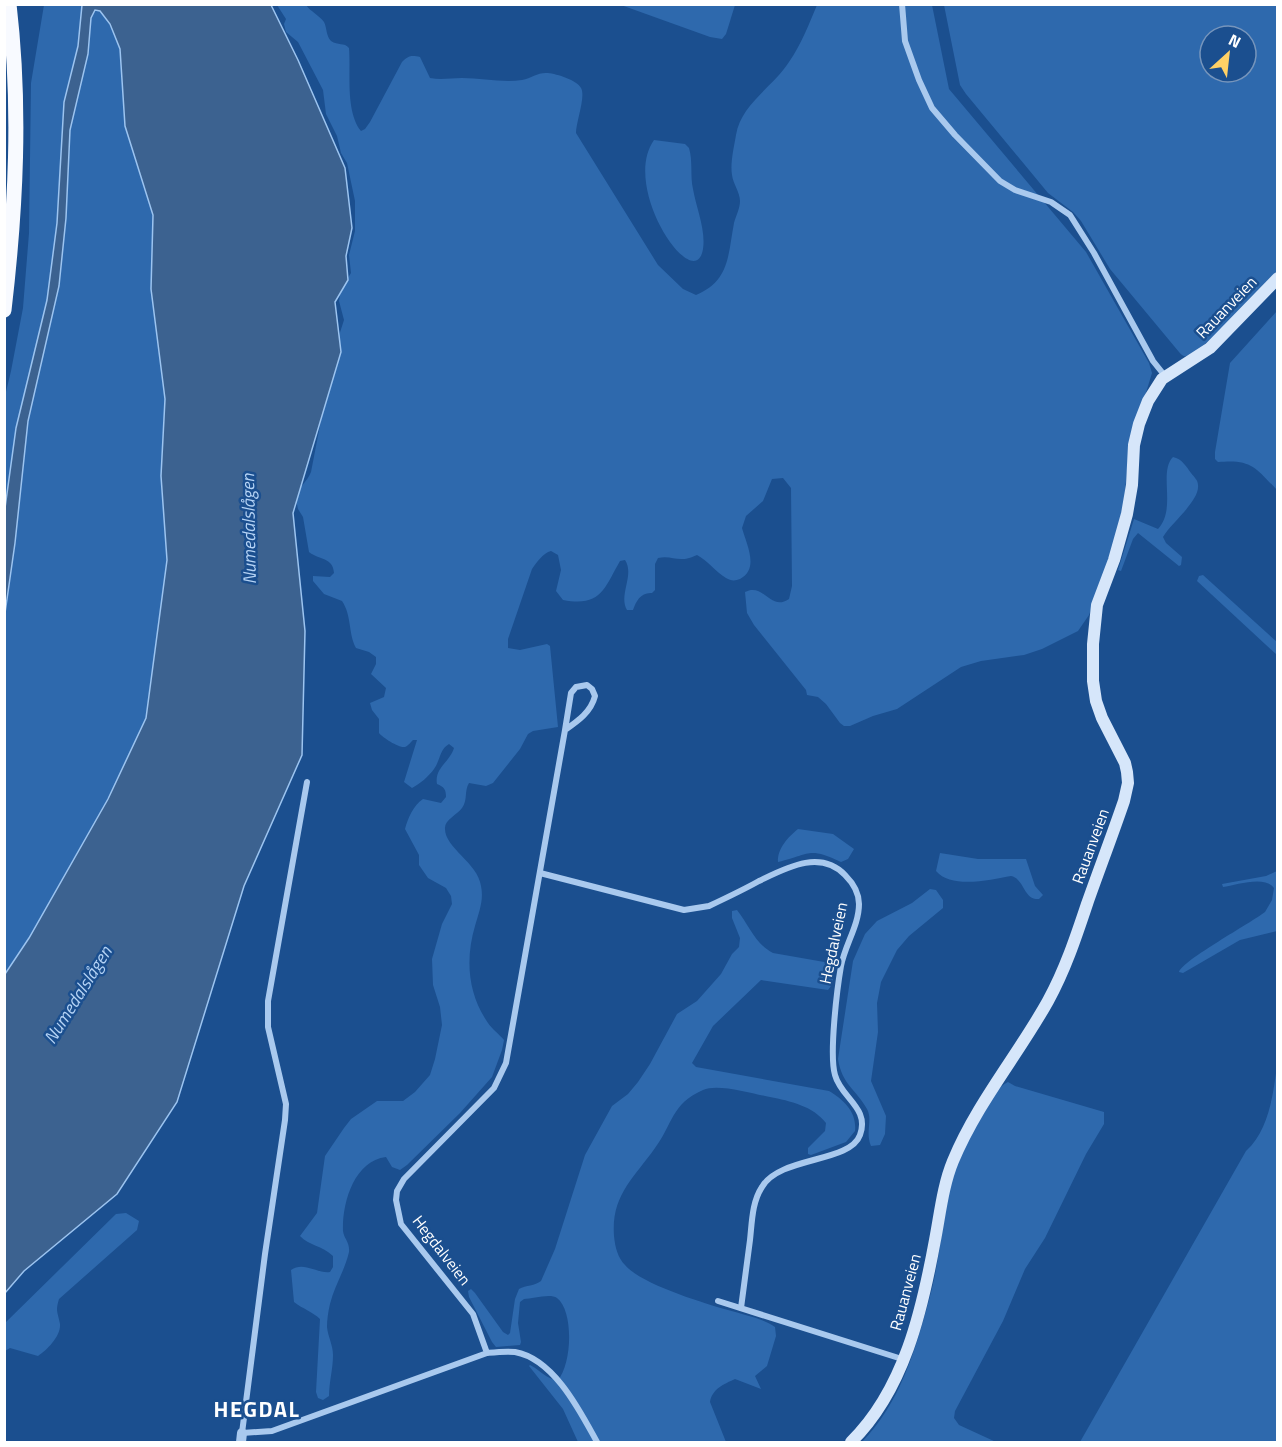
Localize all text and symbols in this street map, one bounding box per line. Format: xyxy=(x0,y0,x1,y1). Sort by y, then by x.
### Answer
north arrow xyxy=(1198,24,1258,84)
text: N xyxy=(1224,27,1245,54)
street label: Rauanveien xyxy=(1190,270,1262,344)
water label: Numedalslågen xyxy=(234,472,263,585)
street label: Rauanveien xyxy=(1065,805,1115,887)
street label: Hegdalveien xyxy=(813,900,853,986)
water label: Numedalslågen xyxy=(37,940,119,1049)
street label: Hegdalveien xyxy=(407,1210,477,1290)
street label: Rauanveien xyxy=(883,1251,927,1333)
district label: HEGDAL xyxy=(214,1392,300,1426)

